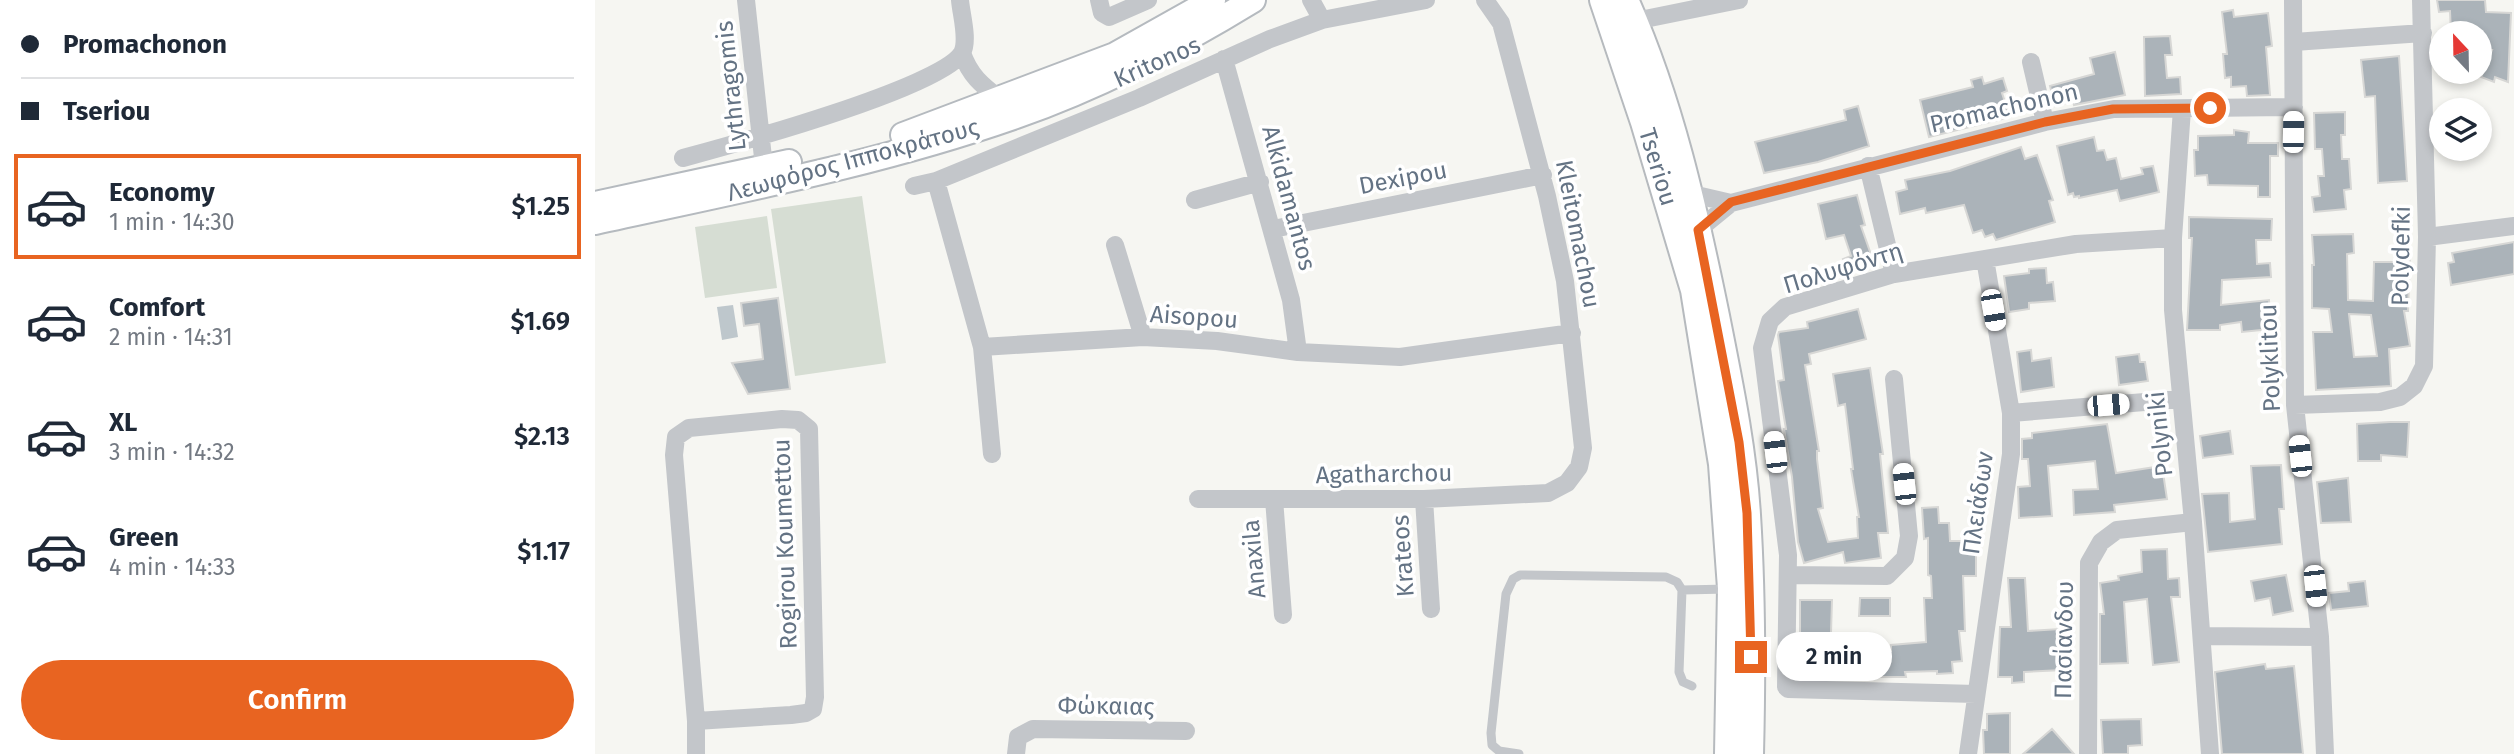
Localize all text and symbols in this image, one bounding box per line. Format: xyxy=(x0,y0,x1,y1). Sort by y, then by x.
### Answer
street label: Lythragomis xyxy=(710,20,752,152)
north arrow xyxy=(2429,21,2492,84)
map controls xyxy=(2429,21,2492,161)
text: Promachonon xyxy=(63,29,227,60)
street label: Kritonos xyxy=(1109,31,1205,93)
street label: Promachonon xyxy=(1927,77,2081,139)
route start xyxy=(2194,92,2226,124)
text: Tseriou xyxy=(63,96,150,127)
button: layers xyxy=(2429,98,2492,161)
car xyxy=(2283,111,2304,153)
street label: Λεωφόρος Ιπποκράτους xyxy=(724,113,982,207)
street label: Alkidamantos xyxy=(1256,123,1322,273)
street label: Tseriou xyxy=(1633,125,1683,209)
street label: Dexipou xyxy=(1357,156,1449,200)
street label: Kleitomachou xyxy=(1550,158,1606,310)
icon: car xyxy=(25,175,88,238)
text: Economy xyxy=(109,177,215,208)
text: $1.25 xyxy=(512,191,570,222)
street label: Polydefki xyxy=(2386,206,2416,306)
text: 1 min · 14:30 xyxy=(109,208,235,236)
street label: Πολυφόντη xyxy=(1780,237,1906,299)
car xyxy=(1980,287,2007,333)
icon: car xyxy=(25,290,88,353)
text: Comfort xyxy=(109,292,205,323)
street label: Aisopou xyxy=(1149,300,1239,334)
street label: Polyklitou xyxy=(2254,303,2286,413)
text: $1.69 xyxy=(510,306,570,337)
text: 2 min · 14:31 xyxy=(109,323,233,351)
street label: Polyniki xyxy=(2142,390,2178,478)
car xyxy=(2087,393,2130,417)
icon: car xyxy=(25,405,88,468)
text: XL xyxy=(109,407,137,438)
text: $2.13 xyxy=(514,421,570,452)
car xyxy=(1763,430,1788,474)
car xyxy=(2288,434,2313,478)
text: 3 min · 14:32 xyxy=(109,438,235,466)
street label: Rogirou Koumettou xyxy=(767,438,803,650)
street label: Πλειάδων xyxy=(1957,449,1999,556)
street label: Agatharchou xyxy=(1315,459,1453,489)
car xyxy=(1892,462,1917,506)
street label: Krateos xyxy=(1386,514,1420,598)
street label: Anaxila xyxy=(1237,518,1271,600)
icon: car xyxy=(25,520,88,583)
text: Green xyxy=(109,522,179,553)
text: $1.17 xyxy=(517,536,570,567)
text: 4 min · 14:33 xyxy=(109,553,236,581)
car xyxy=(2303,564,2328,608)
street label: Πασίανδου xyxy=(2049,581,2079,699)
callout: 2 min xyxy=(1775,632,1891,682)
route end xyxy=(1735,641,1767,673)
text: 2 min xyxy=(1806,642,1862,670)
button: Confirm xyxy=(21,660,574,740)
street label: Φώκαιας xyxy=(1057,691,1155,721)

